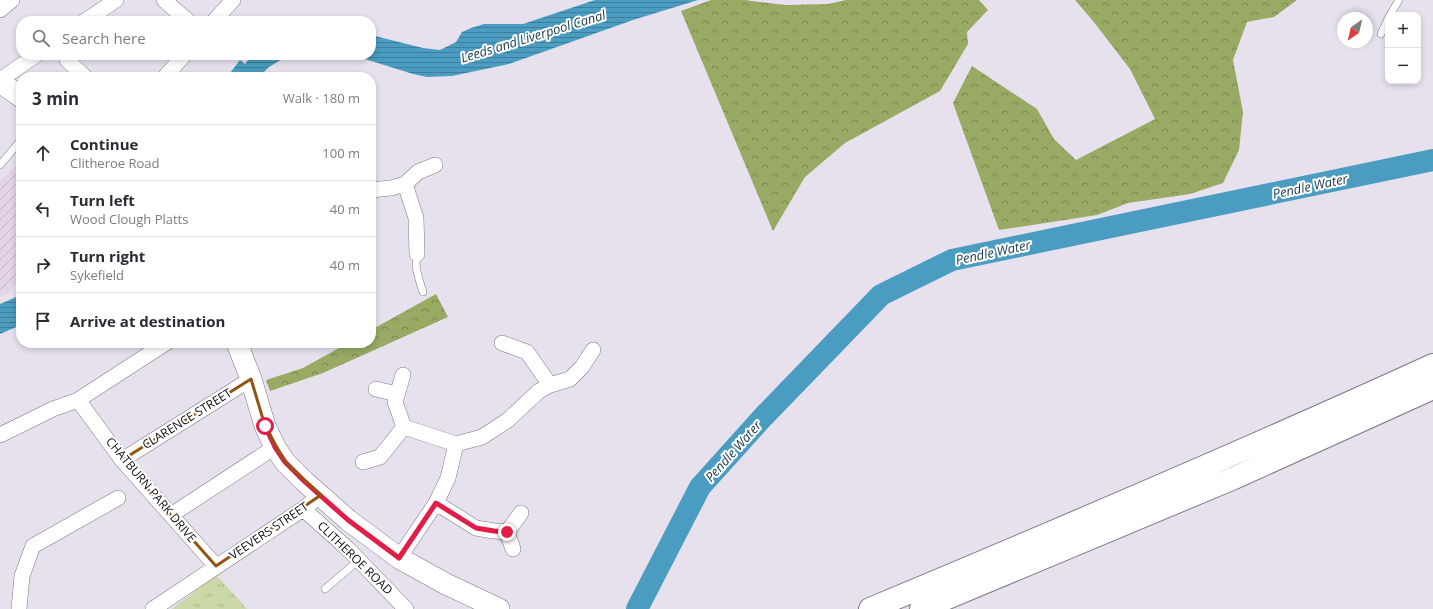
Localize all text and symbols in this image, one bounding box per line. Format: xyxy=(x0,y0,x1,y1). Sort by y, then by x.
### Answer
water label: Leeds and Liverpool Canal xyxy=(458,5,608,67)
north arrow xyxy=(1337,12,1373,48)
map controls xyxy=(1385,12,1421,84)
button: + xyxy=(1385,12,1421,48)
search box xyxy=(16,16,376,60)
icon: search xyxy=(30,27,52,49)
text: Search here xyxy=(62,28,146,48)
button: − xyxy=(1385,48,1421,84)
text: 3 min xyxy=(32,87,79,110)
text: Walk · 180 m xyxy=(283,89,360,107)
text: Continue xyxy=(70,134,138,154)
icon: ahead xyxy=(32,142,54,164)
text: 100 m xyxy=(322,144,360,162)
text: Clitheroe Road xyxy=(70,154,160,172)
water label: Pendle Water xyxy=(1271,169,1350,203)
text: Turn left xyxy=(70,190,135,210)
icon: left xyxy=(32,198,54,220)
text: 40 m xyxy=(330,200,360,218)
text: Wood Clough Platts xyxy=(70,210,188,228)
water label: Pendle Water xyxy=(954,235,1033,269)
text: Turn right xyxy=(70,246,145,266)
icon: right xyxy=(32,254,54,276)
text: 40 m xyxy=(330,256,360,274)
text: Sykefield xyxy=(70,266,124,284)
icon: arrive xyxy=(32,310,54,332)
text: Arrive at destination xyxy=(70,311,225,331)
street label: CLARENCE STREET xyxy=(139,384,235,453)
water label: Pendle Water xyxy=(701,416,766,485)
route start xyxy=(256,417,274,435)
street label: CHATBURN PARK DRIVE xyxy=(102,433,201,546)
street label: VEEVERS STREET xyxy=(226,498,312,563)
street label: CLITHEROE ROAD xyxy=(314,517,397,598)
route end xyxy=(498,523,516,541)

